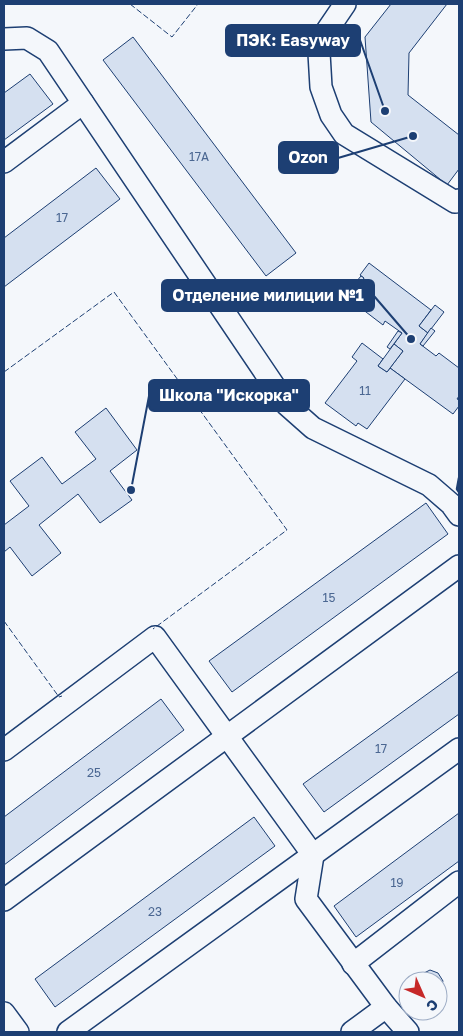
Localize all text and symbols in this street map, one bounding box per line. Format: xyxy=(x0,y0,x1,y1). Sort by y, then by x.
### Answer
callout: ПЭК: Easyway xyxy=(226,25,360,56)
text: ПЭК: Easyway xyxy=(236,30,350,50)
callout: Ozon xyxy=(279,142,338,173)
text: Ozon xyxy=(288,147,328,167)
house number: 17А xyxy=(189,149,209,164)
house number: 17 xyxy=(56,210,68,225)
callout: Отделение милиции №1 xyxy=(162,280,374,311)
text: Отделение милиции №1 xyxy=(172,285,364,305)
callout: Школа "Искорка" xyxy=(149,380,309,411)
house number: 11 xyxy=(359,383,371,398)
text: Школа "Искорка" xyxy=(159,385,299,405)
house number: 15 xyxy=(323,590,335,605)
house number: 17 xyxy=(375,741,387,756)
house number: 25 xyxy=(87,765,101,780)
house number: 19 xyxy=(390,875,404,890)
house number: 23 xyxy=(148,904,162,919)
north arrow xyxy=(398,971,448,1021)
text: С xyxy=(423,996,442,1015)

